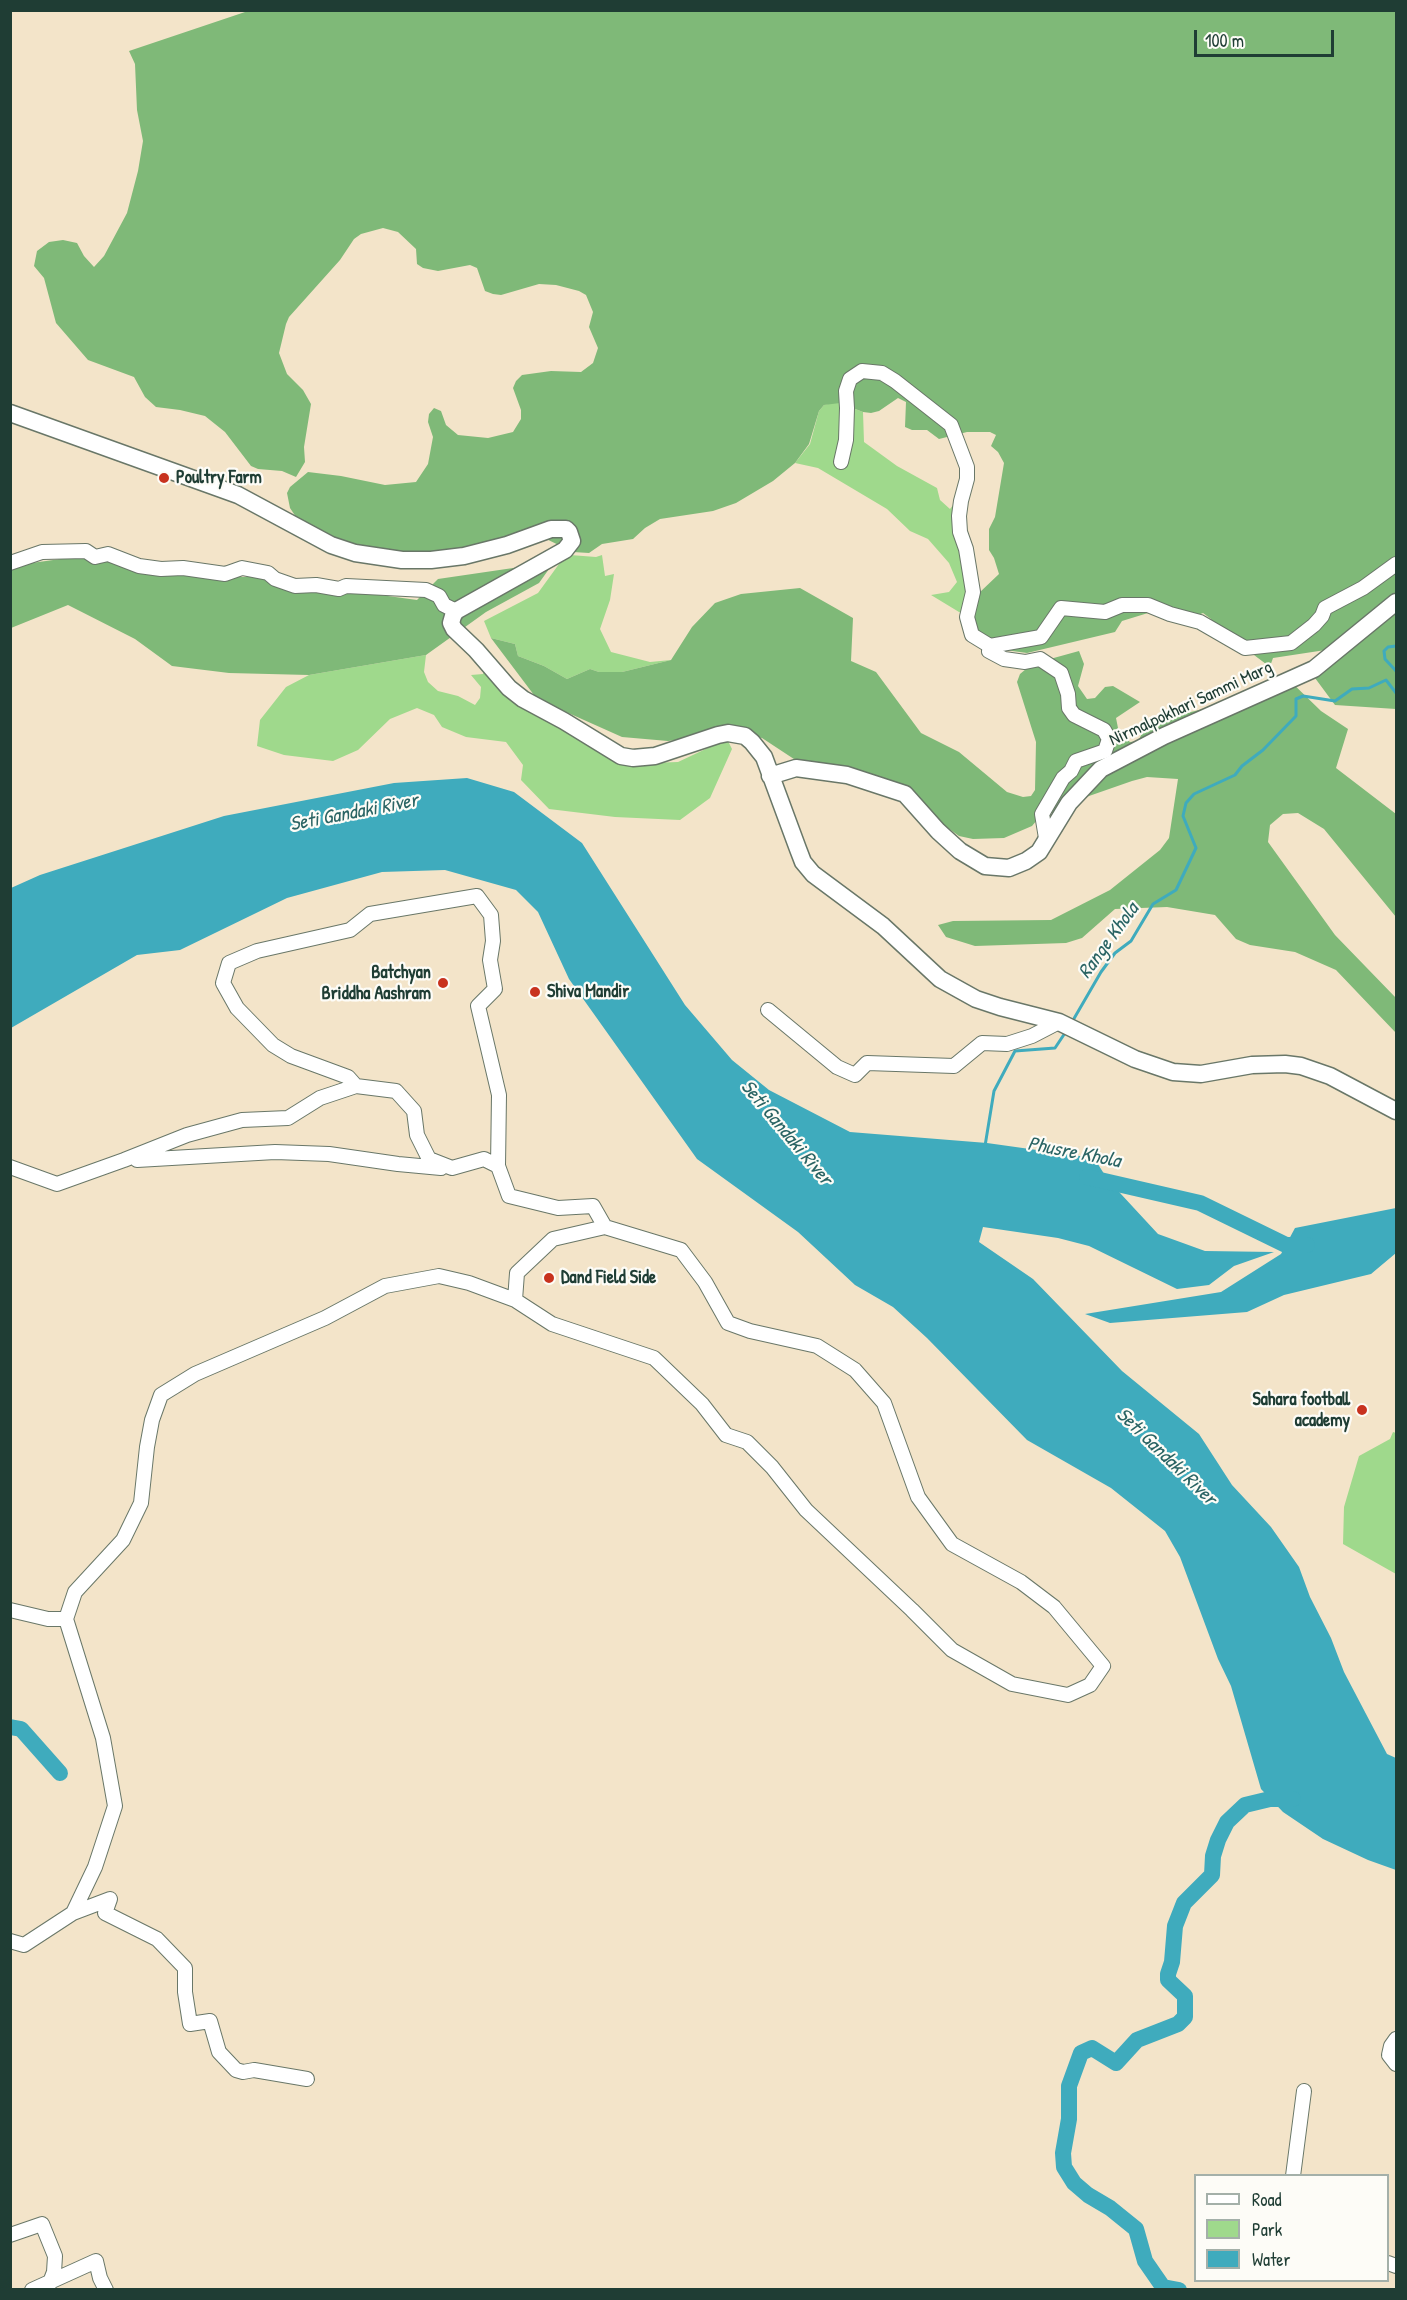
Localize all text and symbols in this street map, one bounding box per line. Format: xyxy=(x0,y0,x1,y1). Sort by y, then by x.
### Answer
scale bar xyxy=(1197,18,1336,56)
text: 100 m xyxy=(1205,28,1244,53)
place label: Poultry Farm xyxy=(176,467,262,489)
marker: Poultry Farm xyxy=(157,471,171,485)
street label: Nirmalpokhari Sammi Marg xyxy=(1106,657,1276,751)
water label: Seti Gandaki River xyxy=(288,789,420,837)
water label: Range Khola xyxy=(1074,899,1144,983)
place label: Batchyan Briddha Aashram xyxy=(322,962,431,1004)
marker: Batchyan Briddha Aashram xyxy=(436,976,450,990)
place label: Shiva Mandir xyxy=(547,981,629,1003)
marker: Shiva Mandir xyxy=(528,985,542,999)
water label: Seti Gandaki River xyxy=(735,1076,837,1190)
water label: Phusre Khola xyxy=(1026,1132,1122,1174)
place label: Dand Field Side xyxy=(561,1267,656,1289)
marker: Dand Field Side xyxy=(542,1271,556,1285)
place label: Sahara football academy xyxy=(1253,1389,1350,1432)
water label: Seti Gandaki River xyxy=(1111,1403,1221,1511)
marker: Sahara football academy xyxy=(1355,1403,1369,1417)
legend xyxy=(1194,2174,1389,2282)
text: Road xyxy=(1252,2187,1282,2212)
text: Park xyxy=(1252,2217,1282,2242)
text: Water xyxy=(1252,2247,1290,2272)

